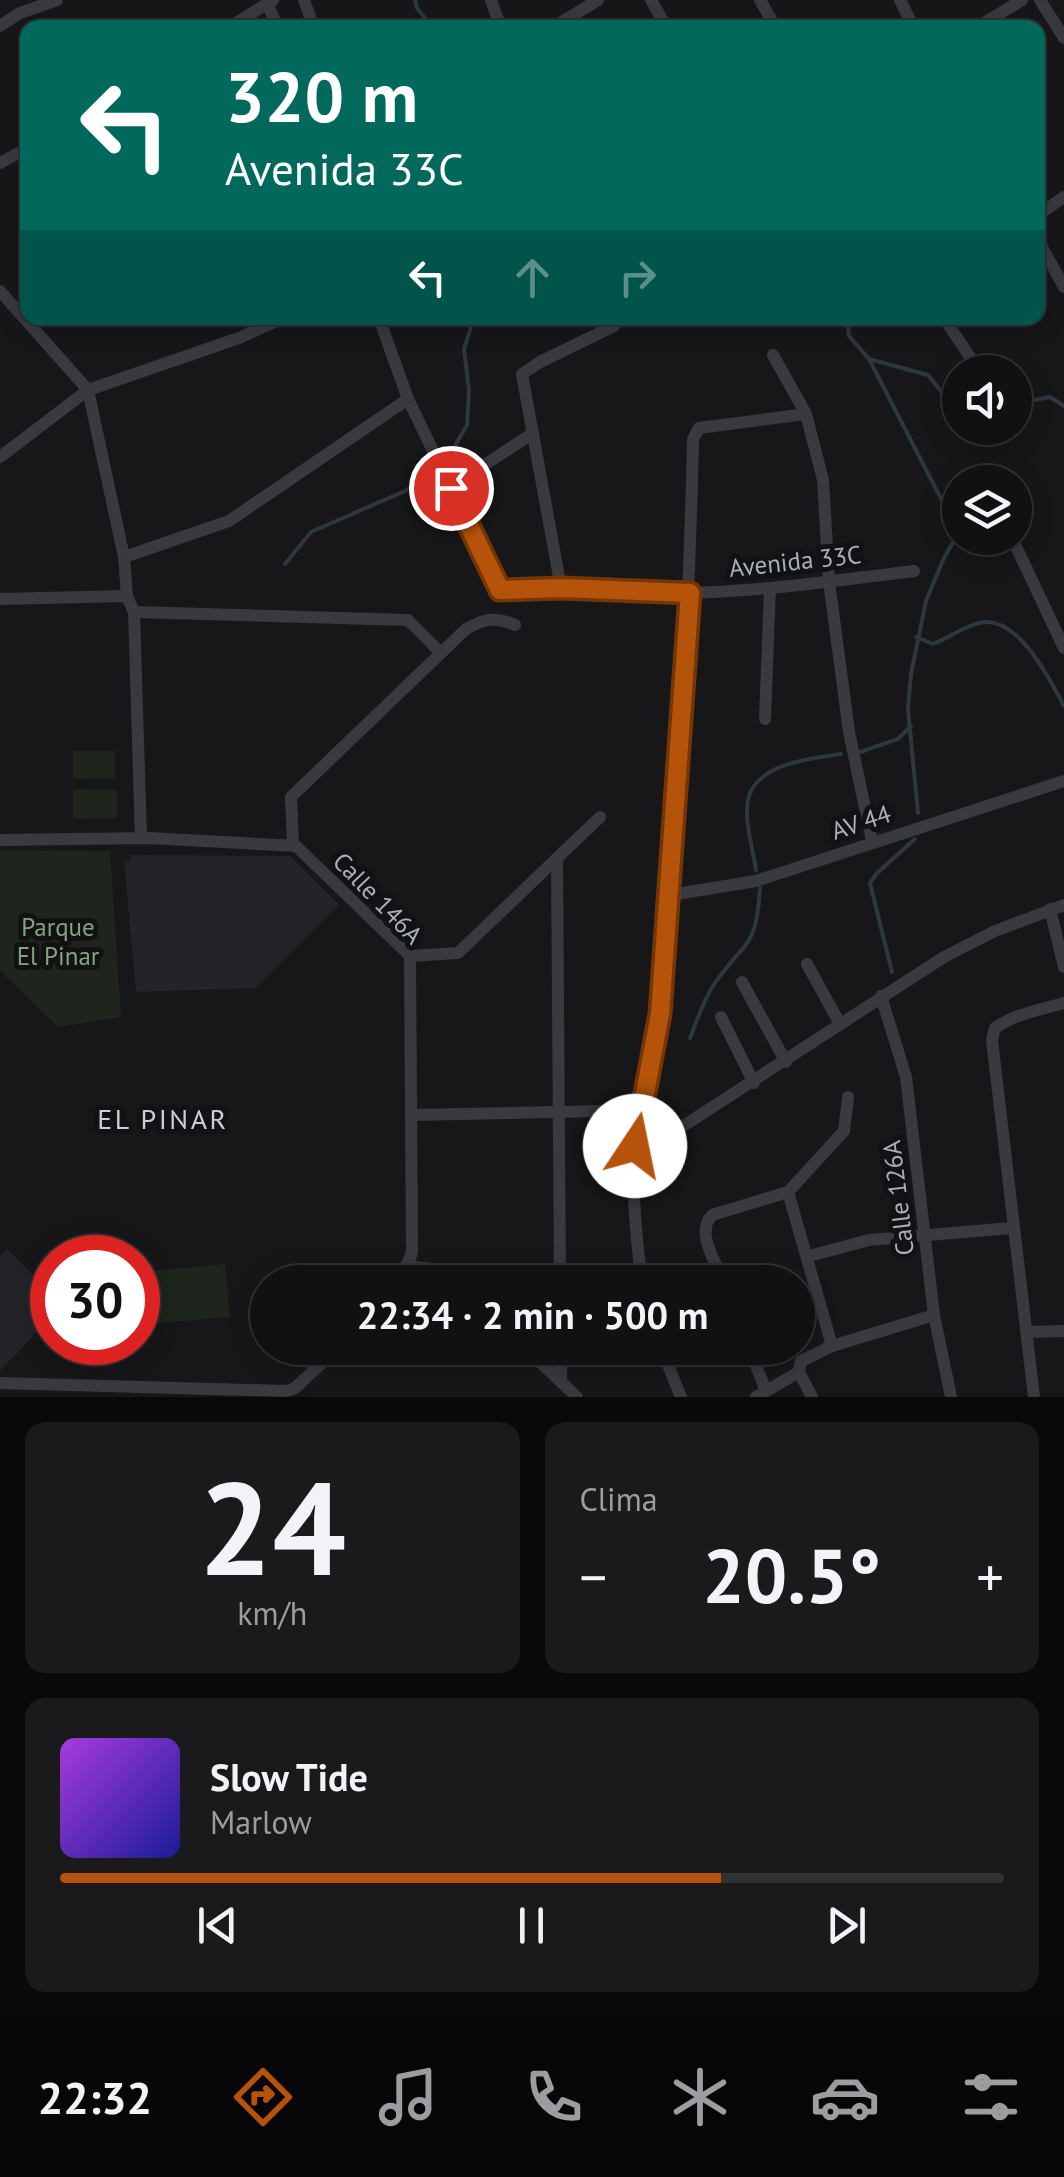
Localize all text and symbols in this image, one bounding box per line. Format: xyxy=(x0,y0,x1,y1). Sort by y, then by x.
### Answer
text: 320 m xyxy=(225,51,418,141)
icon: left xyxy=(60,60,190,190)
text: Avenida 33C xyxy=(225,139,464,197)
icon: left xyxy=(400,250,455,305)
icon: ahead xyxy=(505,250,560,305)
icon: right xyxy=(610,250,665,305)
map controls xyxy=(942,355,1032,555)
button: sound xyxy=(942,355,1032,445)
pin xyxy=(409,446,494,531)
icon: arrive xyxy=(424,461,479,516)
button: layers xyxy=(942,465,1032,555)
street label: Avenida 33C xyxy=(727,538,863,584)
street label: AV 44 xyxy=(827,797,895,847)
street label: Calle 146A xyxy=(326,845,430,951)
park label: Parque El Pinar xyxy=(17,911,100,972)
position arrow xyxy=(583,1094,687,1198)
district label: EL PINAR xyxy=(97,1100,229,1137)
street label: Calle 126A xyxy=(875,1138,921,1257)
speed limit sign: 30 xyxy=(30,1235,160,1365)
text: 22:34 · 2 min · 500 m xyxy=(357,1290,708,1339)
text: 24 xyxy=(199,1443,346,1611)
text: Clima xyxy=(580,1478,658,1520)
text: 20.5° xyxy=(702,1527,881,1624)
text: − xyxy=(580,1541,607,1612)
text: + xyxy=(976,1541,1004,1612)
text: km/h xyxy=(237,1592,307,1634)
text: Slow Tide xyxy=(210,1752,368,1801)
text: Marlow xyxy=(210,1801,312,1843)
icon: previous xyxy=(190,1898,245,1953)
icon: pause xyxy=(504,1898,559,1953)
icon: next xyxy=(819,1898,874,1953)
icon: directions xyxy=(228,2062,298,2132)
icon: music xyxy=(373,2062,443,2132)
icon: phone xyxy=(519,2062,589,2132)
icon: climate xyxy=(665,2062,735,2132)
icon: car xyxy=(810,2062,880,2132)
icon: filters xyxy=(956,2062,1026,2132)
text: 22:32 xyxy=(38,2068,152,2126)

